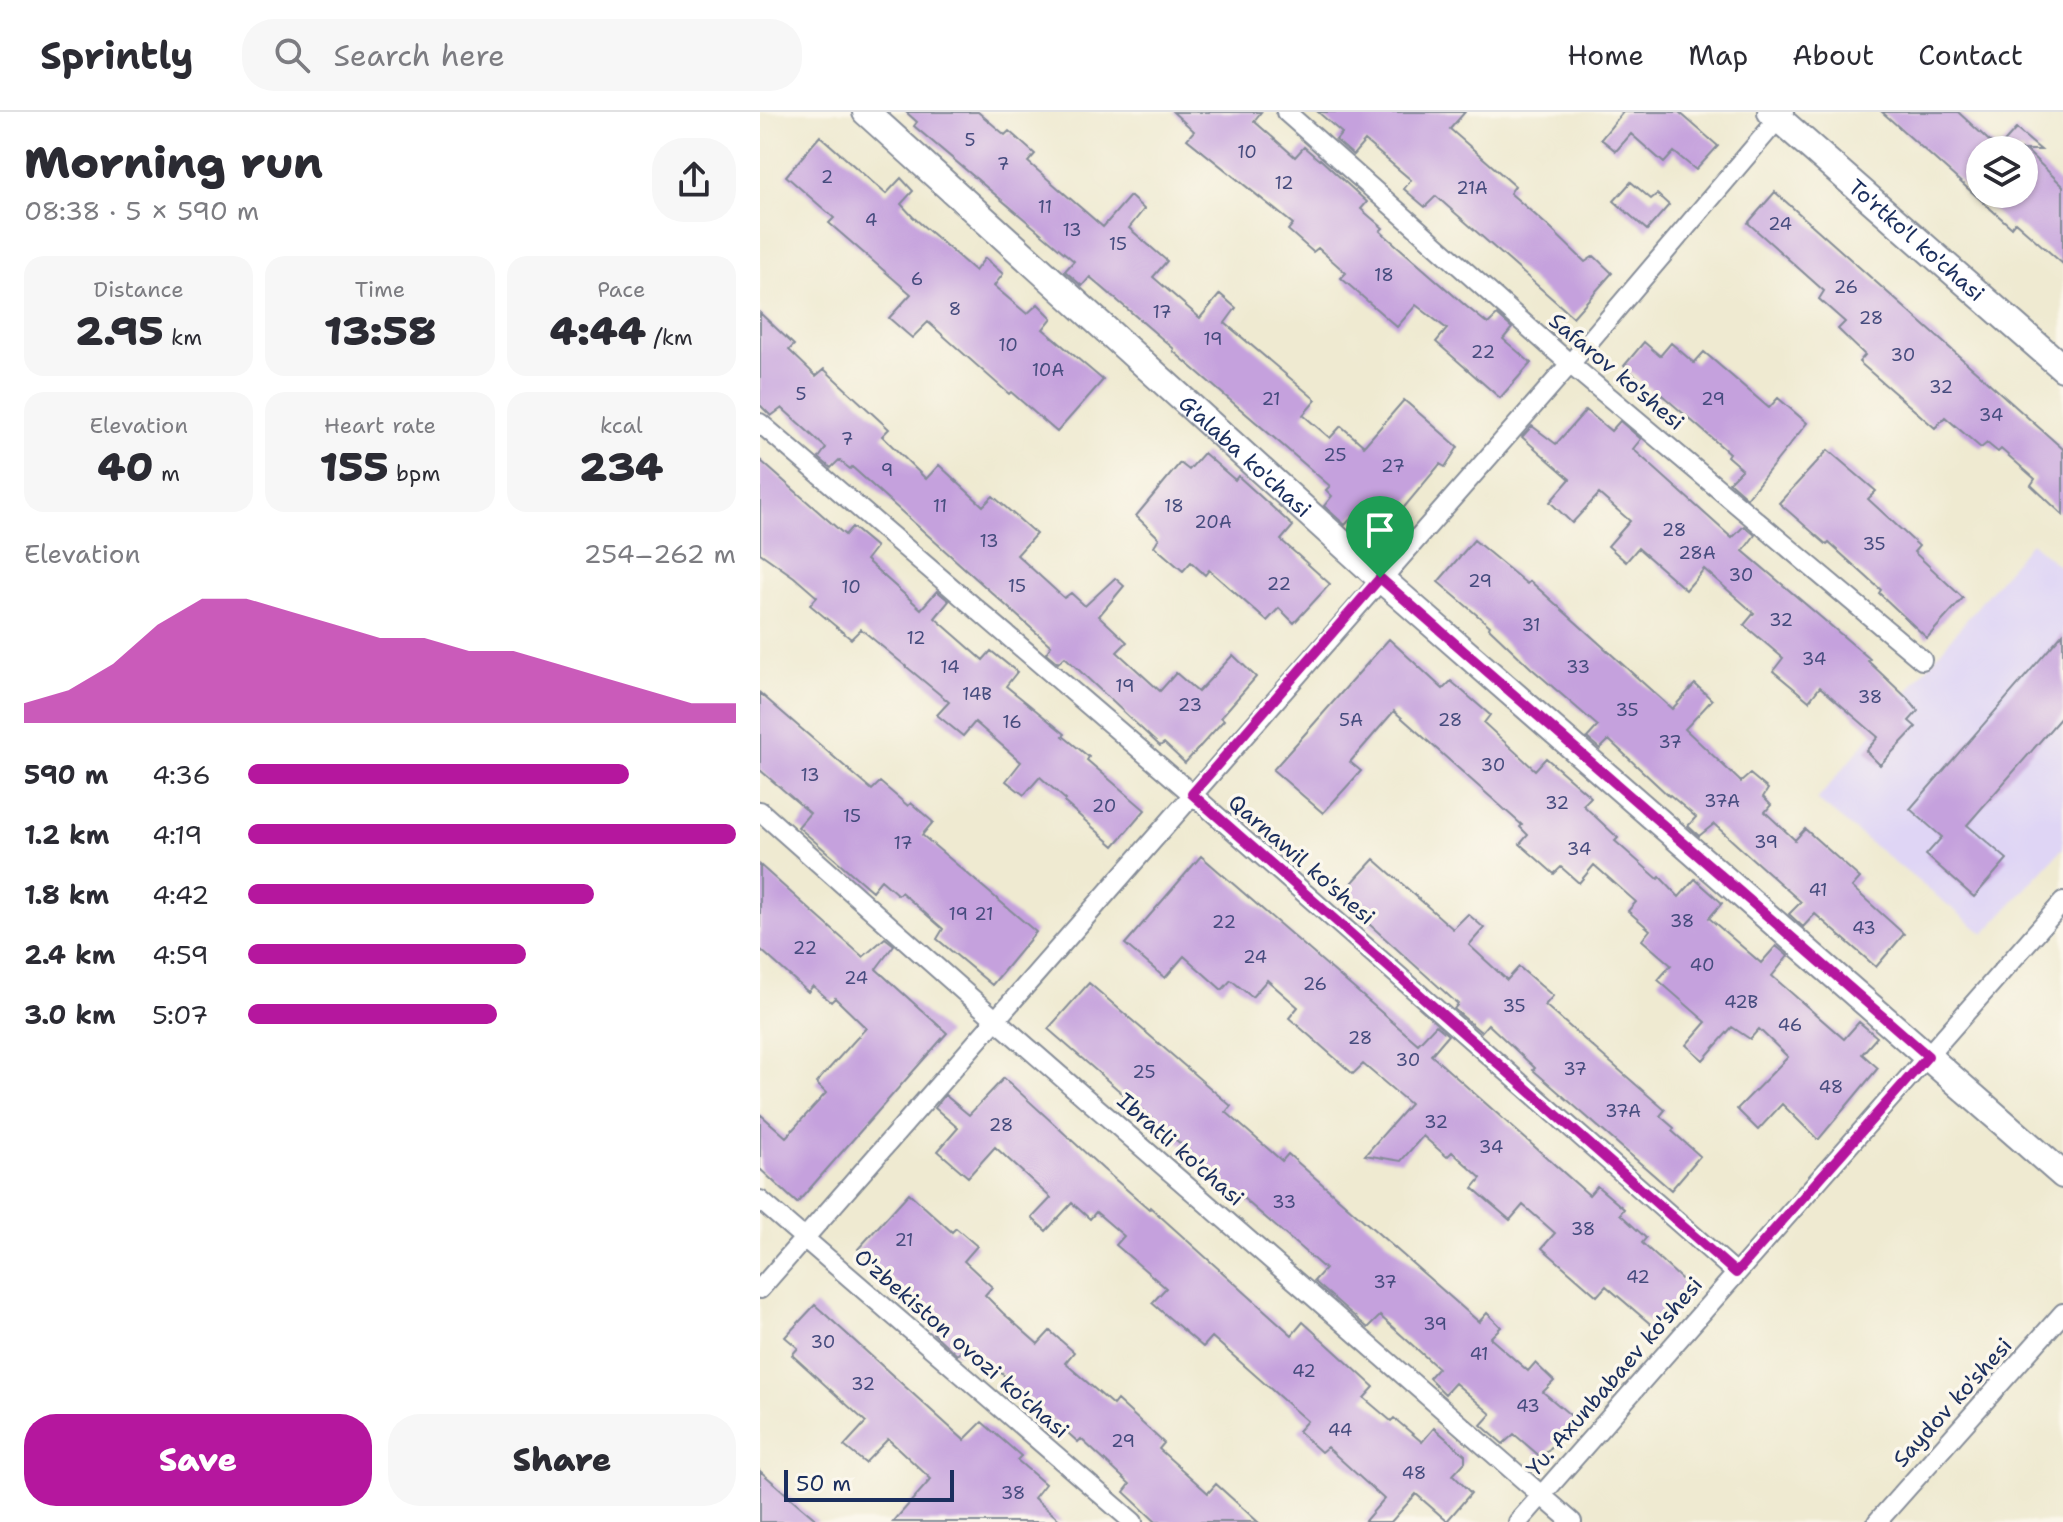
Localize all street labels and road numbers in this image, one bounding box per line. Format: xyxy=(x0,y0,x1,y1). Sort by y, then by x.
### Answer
street label: To'rtko'l ko'chasi xyxy=(1842,173,1991,308)
street label: Safarov ko'shesi xyxy=(1543,306,1690,437)
street label: G'alaba ko'chasi xyxy=(1173,389,1317,524)
street label: Qarnawil ko'shesi xyxy=(1222,788,1381,931)
street label: Ibratli ko'chasi xyxy=(1111,1086,1250,1212)
street label: O'zbekiston ovozi ko'chasi xyxy=(848,1242,1075,1445)
street label: Yu. Axunbabaev ko'shesi xyxy=(1520,1271,1709,1482)
street label: Saydov ko'shesi xyxy=(1886,1331,2018,1473)

